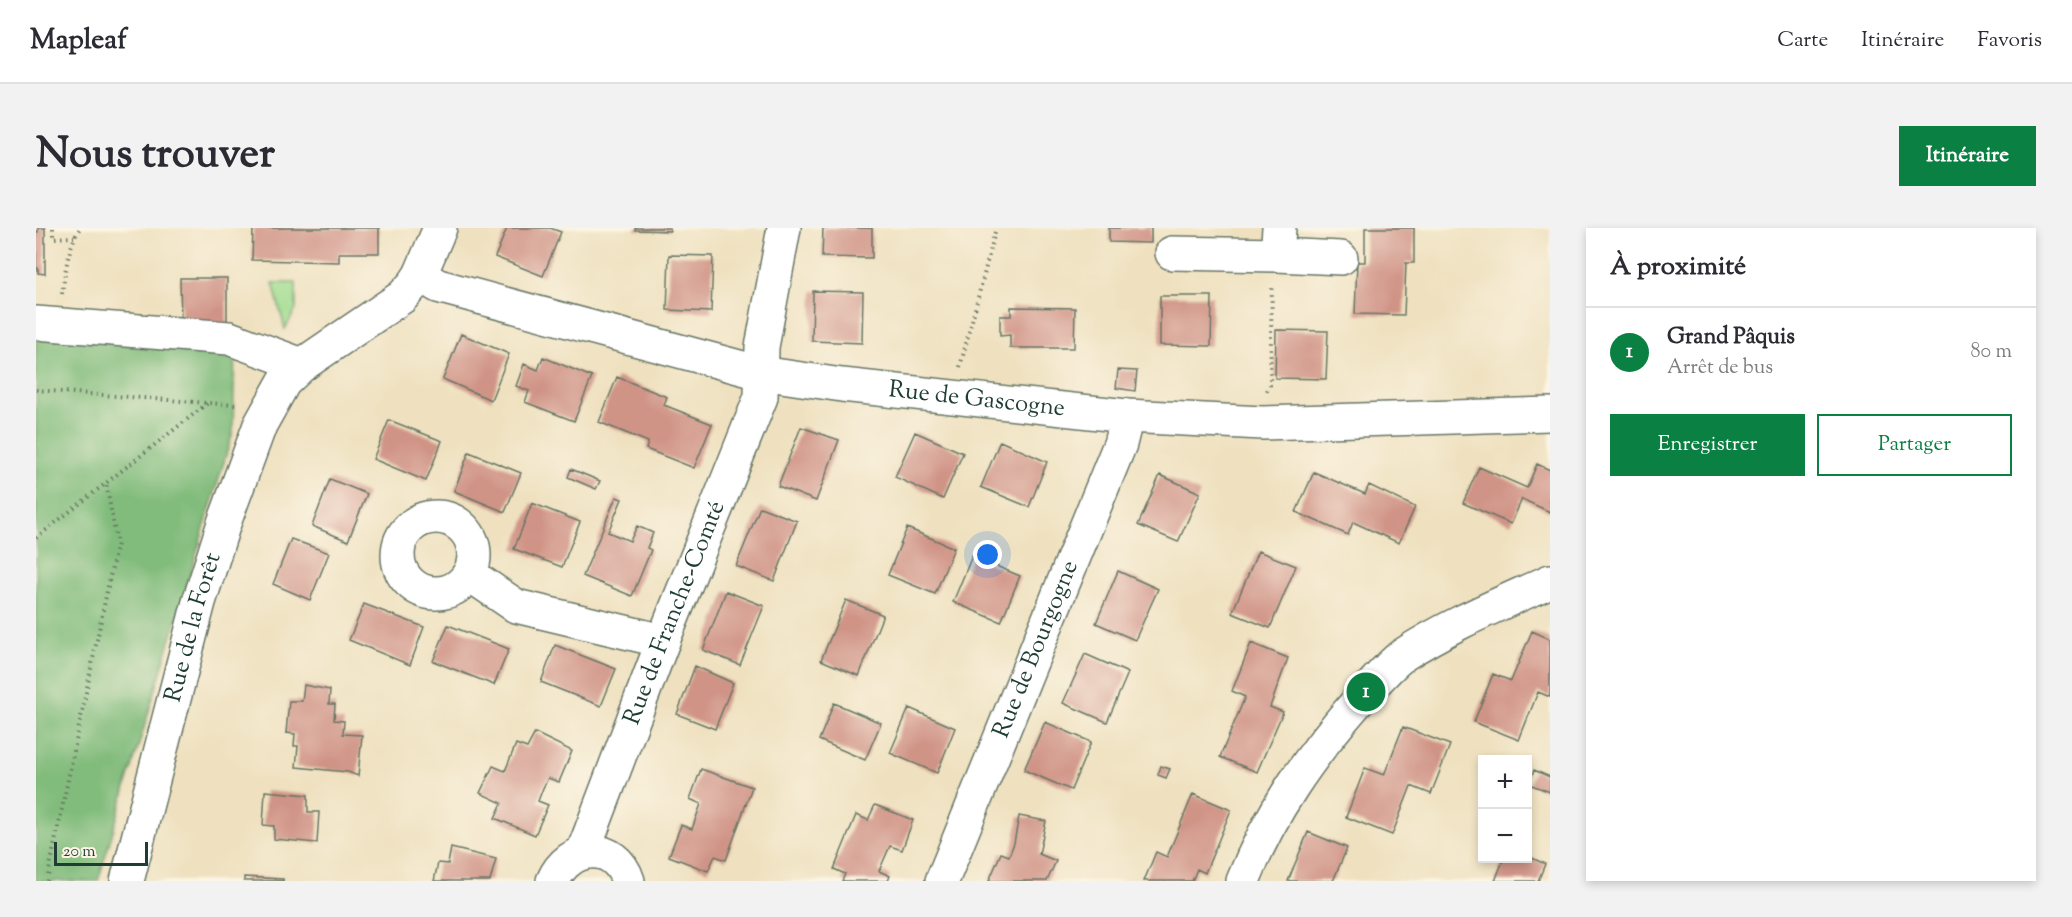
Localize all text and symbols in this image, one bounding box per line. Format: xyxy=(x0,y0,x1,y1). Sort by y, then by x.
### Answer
text: Mapleaf xyxy=(30,21,127,61)
text: Carte xyxy=(1777,26,1828,56)
text: Itinéraire xyxy=(1861,26,1944,56)
text: Favoris xyxy=(1977,26,2042,56)
text: Nous trouver xyxy=(36,126,275,186)
button: Itinéraire xyxy=(1899,126,2036,186)
text: À proximité xyxy=(1610,249,1746,286)
text: Grand Pâquis xyxy=(1667,322,1795,354)
text: 1 xyxy=(1626,338,1633,367)
text: 80 m xyxy=(1971,338,2012,367)
text: Arrêt de bus xyxy=(1667,354,1773,383)
street label: Rue de Gascogne xyxy=(887,373,1067,426)
button: Enregistrer xyxy=(1610,414,1805,476)
button: Partager xyxy=(1817,414,2012,476)
street label: Rue de Franche-Comté xyxy=(616,496,734,730)
your location xyxy=(973,540,1002,569)
street label: Rue de la Forêt xyxy=(157,549,230,706)
street label: Rue de Bourgogne xyxy=(985,556,1088,743)
pin: 1 xyxy=(1346,670,1386,714)
map controls xyxy=(1478,755,1532,863)
button: + xyxy=(1478,755,1532,809)
button: − xyxy=(1478,809,1532,863)
scale bar xyxy=(54,839,148,866)
text: 20 m xyxy=(63,841,96,864)

